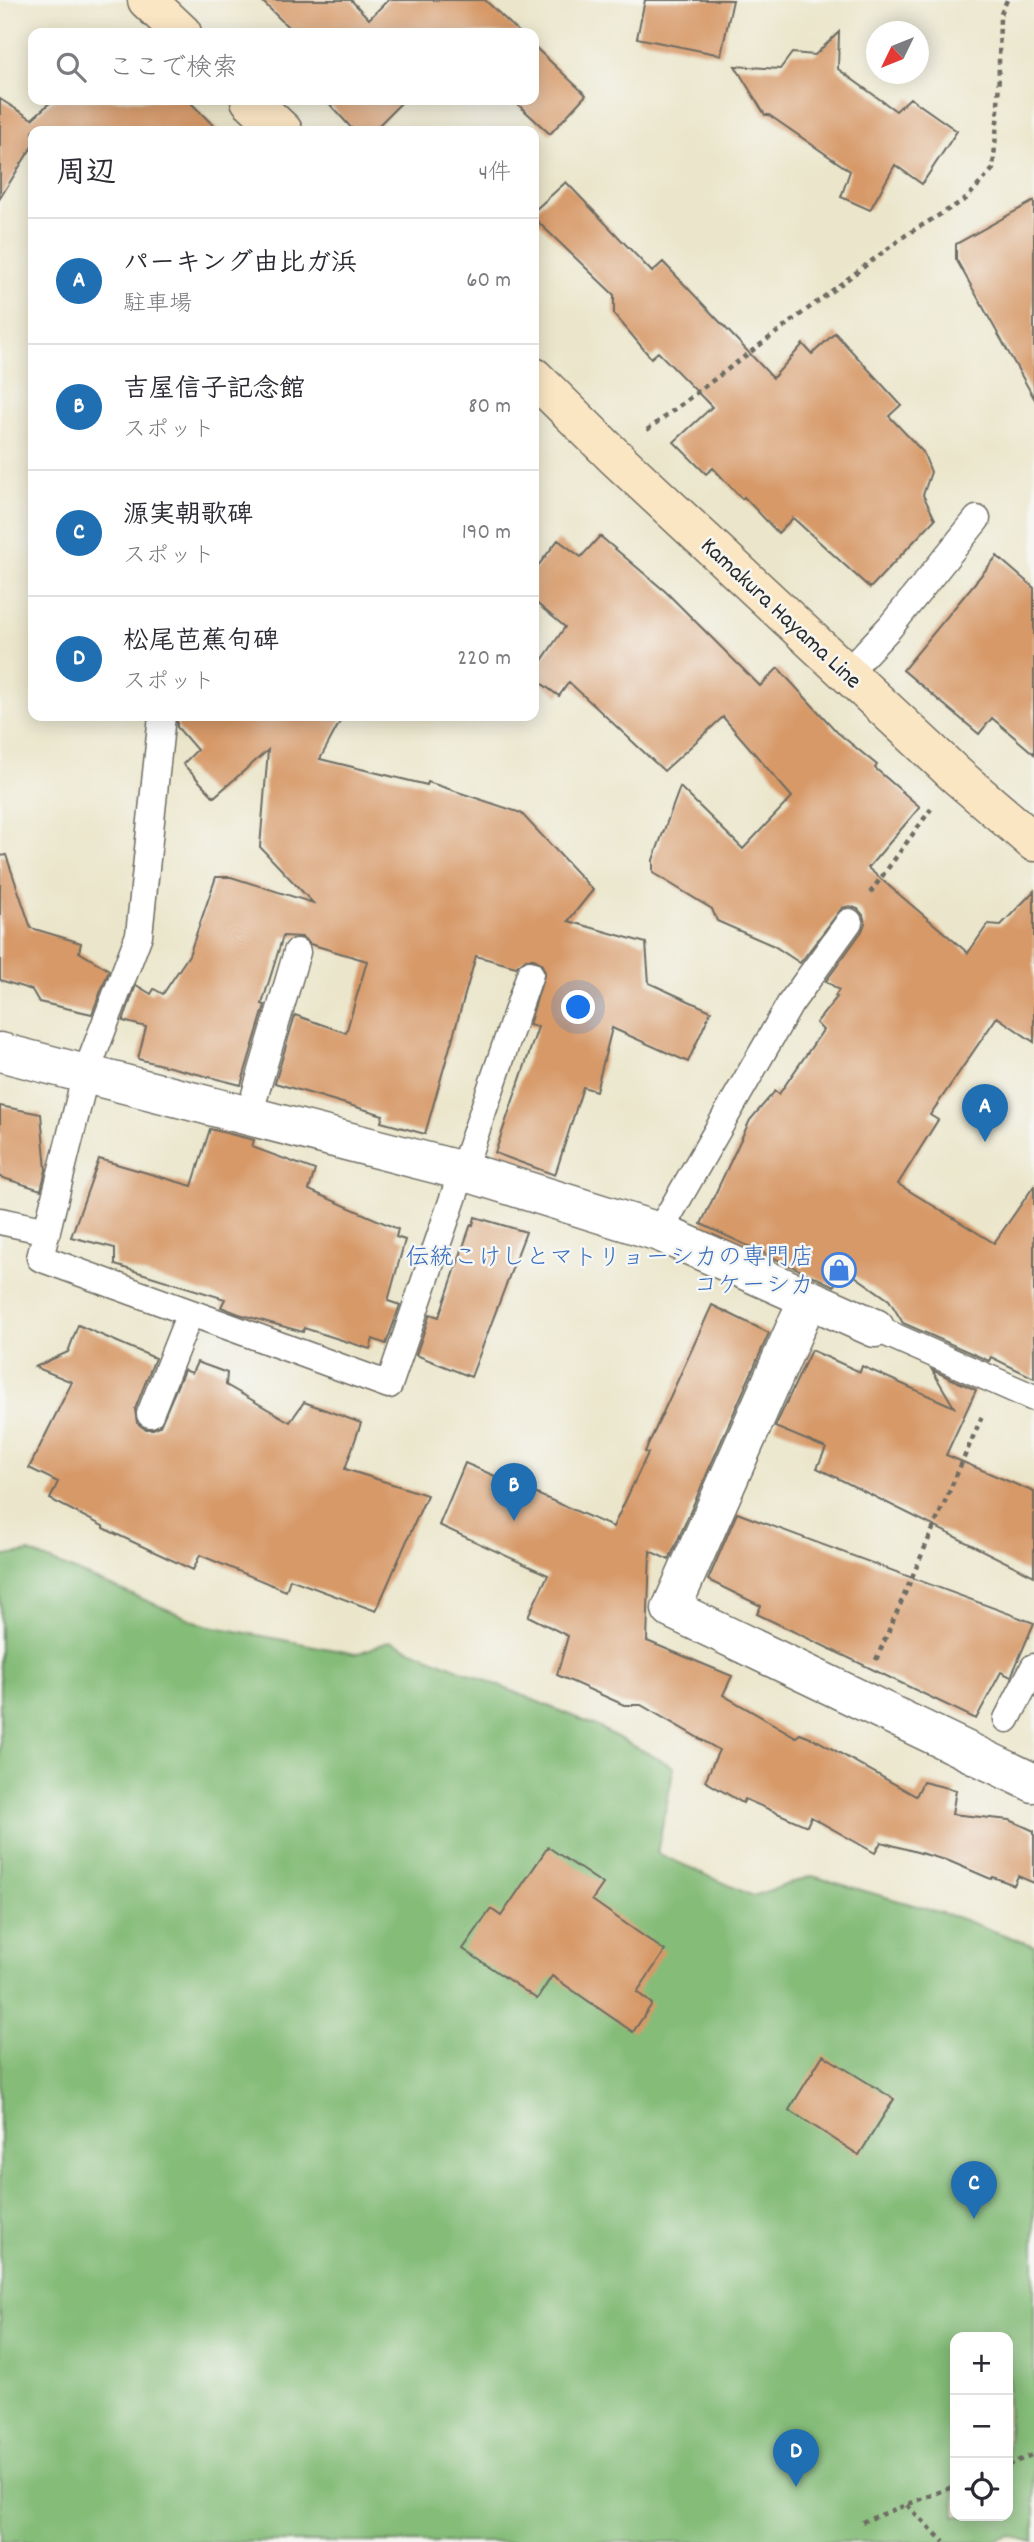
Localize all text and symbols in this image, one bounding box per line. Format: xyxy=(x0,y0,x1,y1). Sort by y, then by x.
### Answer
north arrow xyxy=(866,21,929,84)
search box xyxy=(28,28,539,105)
icon: search xyxy=(52,48,90,86)
text: ここで検索 xyxy=(108,51,238,88)
text: 周辺 xyxy=(56,154,116,197)
text: 4件 xyxy=(478,158,511,191)
text: パーキング由比ガ浜 xyxy=(123,246,357,283)
text: A xyxy=(73,265,85,298)
text: 60 m xyxy=(466,265,511,298)
text: 駐車場 xyxy=(123,289,192,322)
text: 吉屋信子記念館 xyxy=(123,372,305,409)
text: B xyxy=(74,391,84,424)
text: 80 m xyxy=(468,391,511,424)
text: スポット xyxy=(123,415,215,448)
text: 源実朝歌碑 xyxy=(123,498,253,535)
text: C xyxy=(73,517,85,550)
text: 190 m xyxy=(462,517,511,550)
street label: Kamakura Hayama Line xyxy=(692,530,868,698)
text: スポット xyxy=(123,541,215,574)
text: 松尾芭蕉句碑 xyxy=(123,624,279,661)
text: D xyxy=(73,643,85,676)
text: 220 m xyxy=(457,643,511,676)
text: スポット xyxy=(123,667,215,700)
your location xyxy=(561,990,595,1024)
pin: A xyxy=(962,1084,1008,1142)
place label: 伝統こけしとマトリョーシカの専門店 コケーシカ xyxy=(406,1242,814,1304)
shop icon: 伝統こけしとマトリョーシカの専門店 コケーシカ xyxy=(820,1251,858,1289)
pin: B xyxy=(491,1463,537,1521)
pin: C xyxy=(951,2161,997,2219)
map controls xyxy=(950,2332,1013,2521)
button: + xyxy=(950,2332,1013,2395)
button: − xyxy=(950,2395,1013,2458)
pin: D xyxy=(773,2429,819,2487)
button: locate xyxy=(950,2458,1013,2521)

